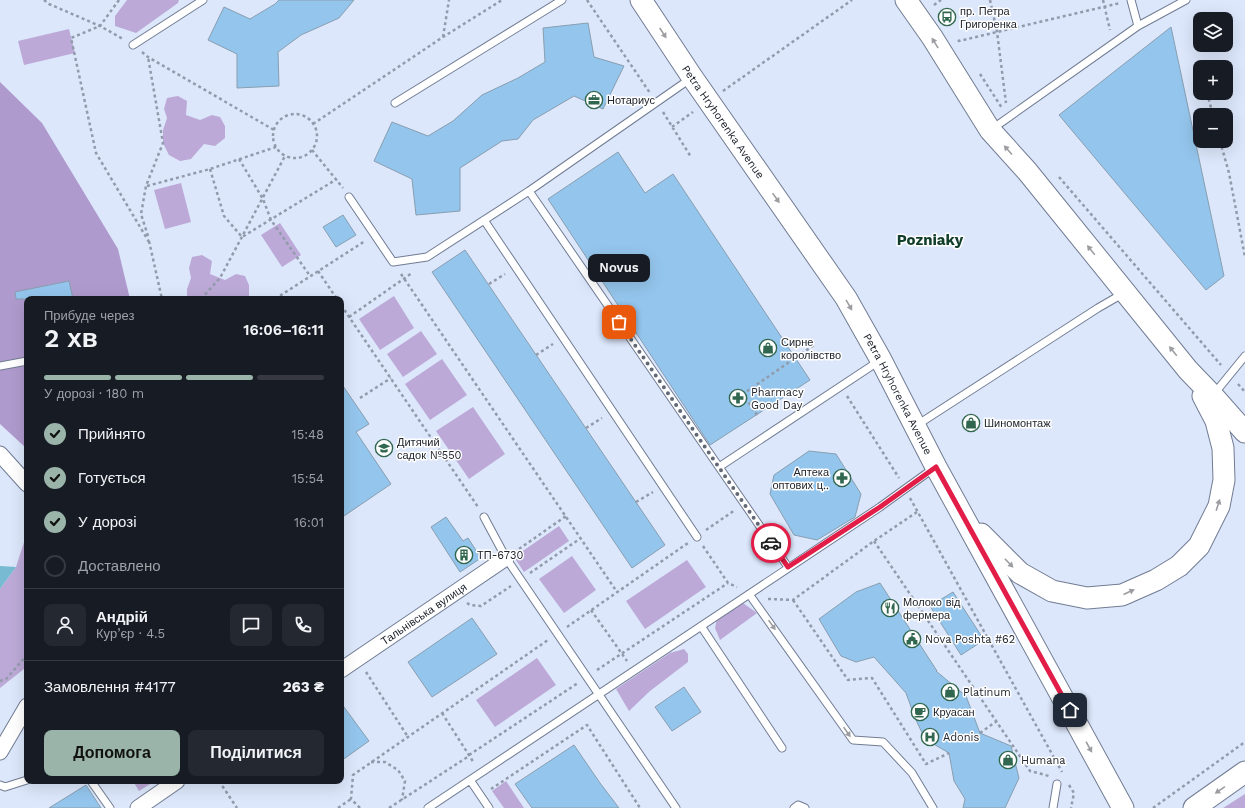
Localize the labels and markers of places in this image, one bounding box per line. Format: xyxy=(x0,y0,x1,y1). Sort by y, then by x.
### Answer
place label: пр. Петра Григоренка xyxy=(960,5,1018,31)
bus stop icon: пр. Петра Григоренка xyxy=(937,7,957,27)
office icon: Нотариус xyxy=(584,90,604,110)
place label: Нотариус xyxy=(607,94,655,107)
callout: Novus xyxy=(588,254,650,282)
pin xyxy=(602,305,636,339)
place label: Сирне королівство xyxy=(781,336,841,362)
shop icon: Сирне королівство xyxy=(758,338,778,358)
place label: Pharmacy Good Day xyxy=(751,386,804,412)
pharmacy icon: Pharmacy Good Day xyxy=(728,388,748,408)
shop icon: Шиномонтаж xyxy=(961,413,981,433)
place label: Шиномонтаж xyxy=(984,417,1051,430)
place label: Дитячий садок №550 xyxy=(397,436,462,462)
school or university icon: Дитячий садок №550 xyxy=(374,438,394,458)
place label: Аптека оптових ц‥ xyxy=(772,466,830,492)
pharmacy icon: Аптека оптових ц‥ xyxy=(832,468,852,488)
building icon: ТП-6730 xyxy=(454,545,474,565)
place label: ТП-6730 xyxy=(477,549,523,562)
place label: Молоко від фермера xyxy=(903,596,961,622)
restaurant icon: Молоко від фермера xyxy=(880,598,900,618)
public building icon: Nova Poshta #62 xyxy=(902,629,922,649)
place label: Nova Poshta #62 xyxy=(925,633,1015,646)
shop icon: Platinum xyxy=(940,682,960,702)
place label: Platinum xyxy=(963,686,1011,699)
pin xyxy=(1053,693,1087,727)
cafe icon: Круасан xyxy=(910,702,930,722)
place label: Круасан xyxy=(933,706,975,719)
hospital icon: Adonis xyxy=(920,727,940,747)
place label: Adonis xyxy=(943,731,979,744)
shop icon: Humana xyxy=(998,750,1018,770)
place label: Humana xyxy=(1021,754,1066,767)

